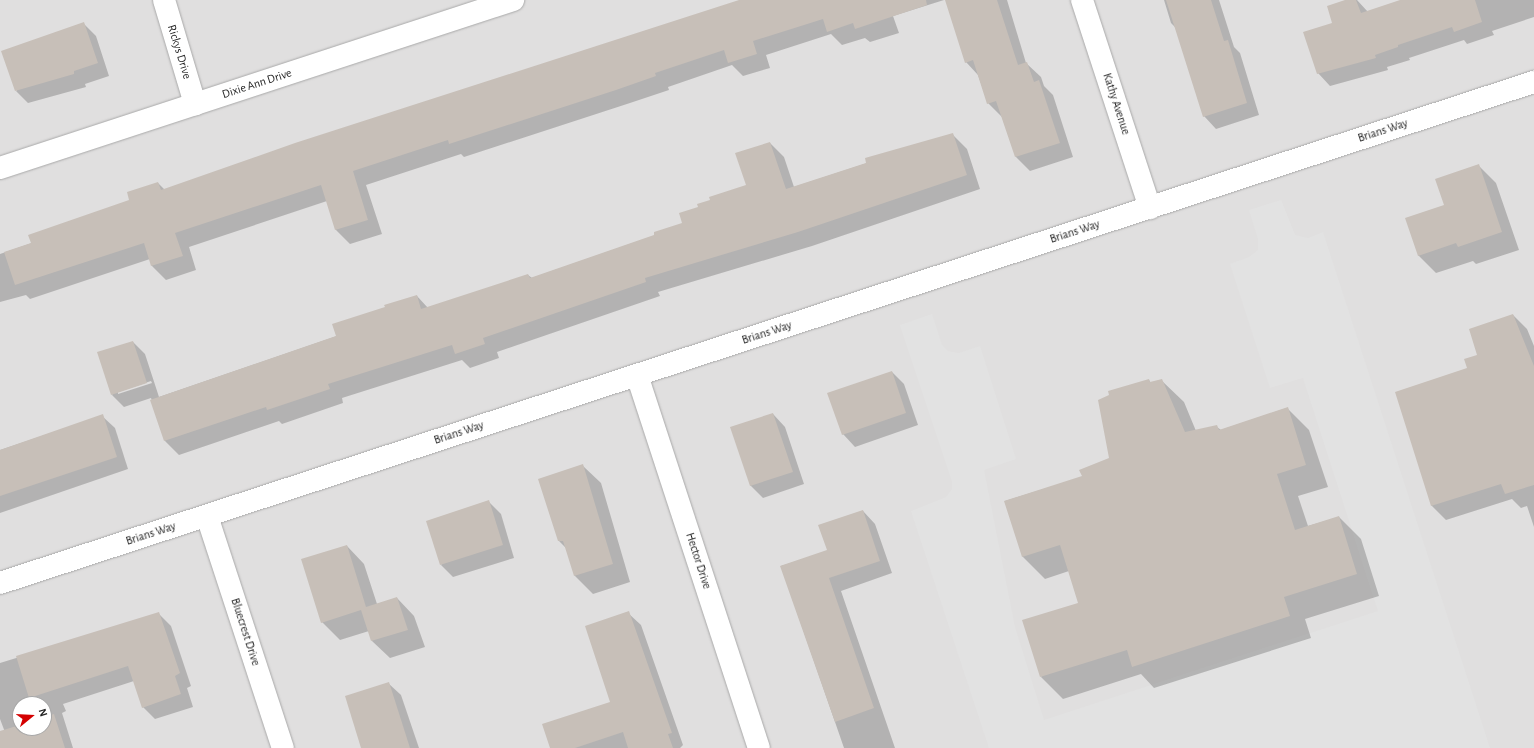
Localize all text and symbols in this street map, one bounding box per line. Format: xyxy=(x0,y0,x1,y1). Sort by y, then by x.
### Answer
street label: Rickys Drive xyxy=(164,23,194,81)
street label: Dixie Ann Drive xyxy=(220,66,294,102)
street label: Kathy Avenue xyxy=(1099,71,1133,137)
street label: Brians Way xyxy=(1356,116,1410,146)
street label: Brians Way xyxy=(1048,217,1102,247)
street label: Brians Way xyxy=(740,318,794,348)
street label: Brians Way xyxy=(432,418,486,448)
street label: Brians Way xyxy=(124,519,178,549)
street label: Hector Drive xyxy=(682,531,714,591)
street label: Bluecrest Drive xyxy=(227,596,263,668)
north arrow xyxy=(12,696,52,736)
text: N xyxy=(37,707,49,718)

